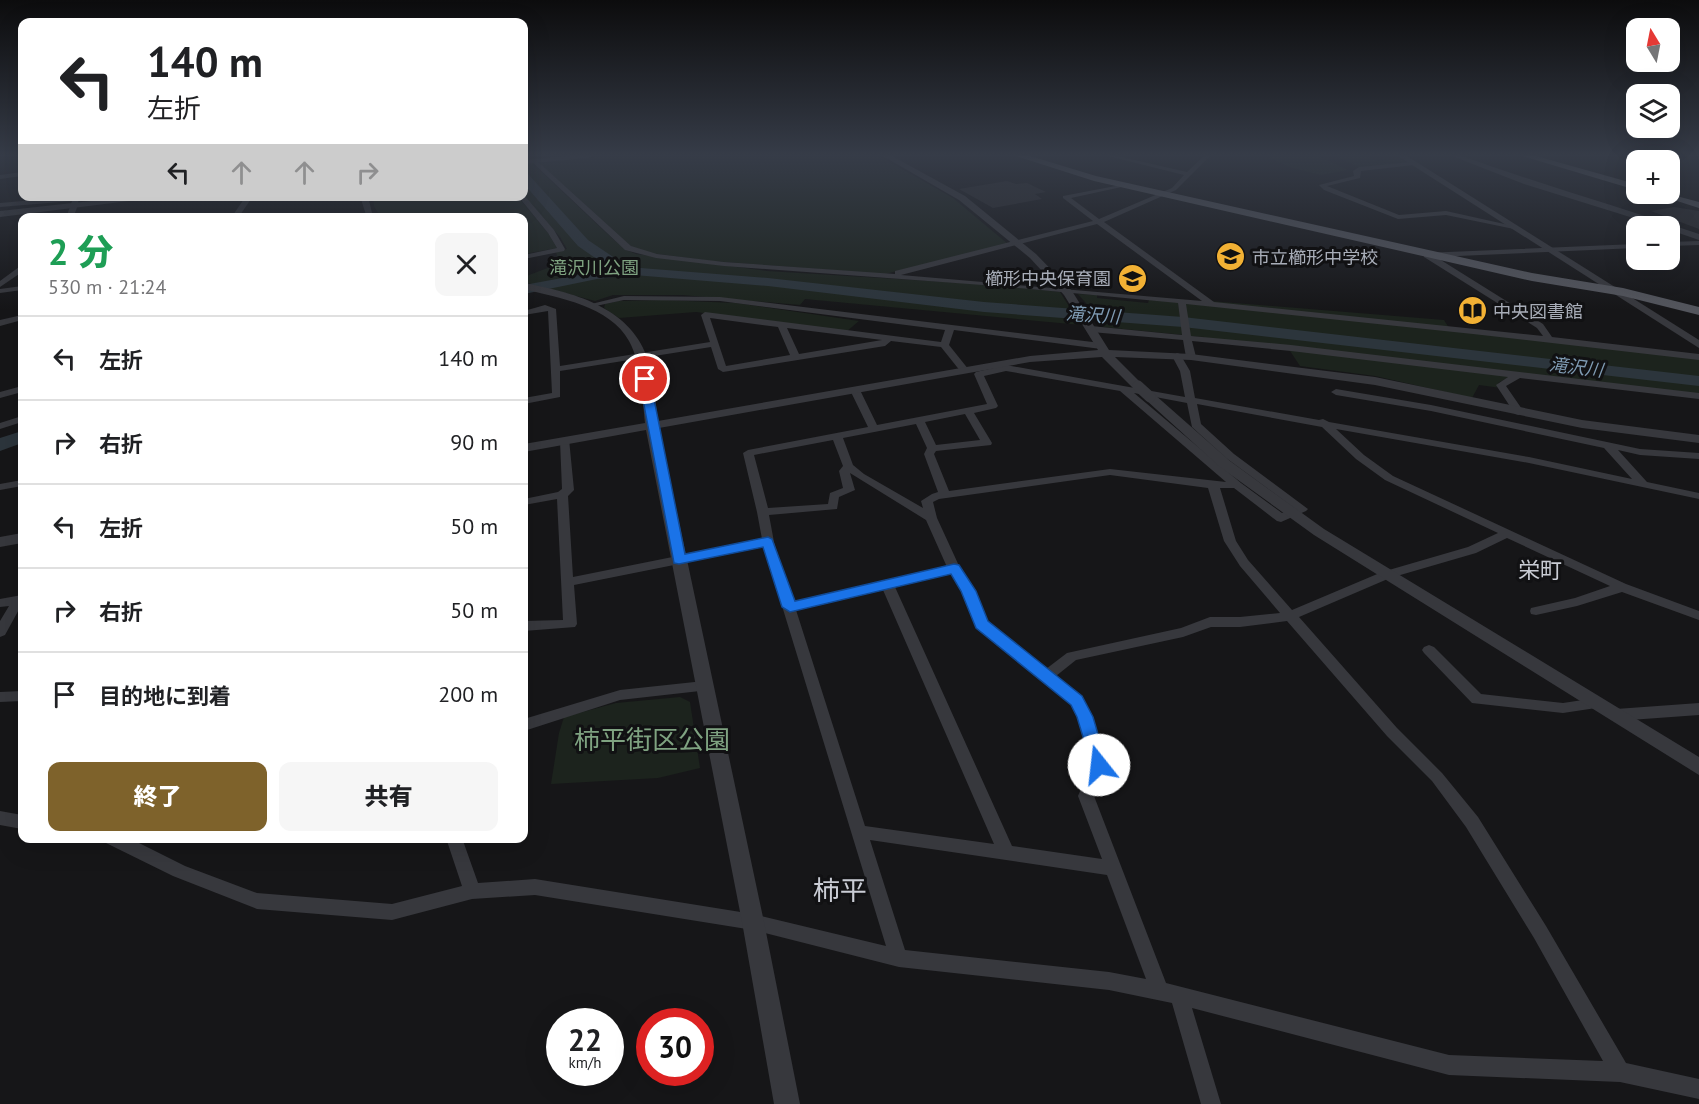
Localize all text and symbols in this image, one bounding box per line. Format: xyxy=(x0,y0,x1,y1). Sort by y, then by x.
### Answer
north arrow xyxy=(1626,18,1680,72)
map controls xyxy=(1626,18,1680,270)
text: 140 m xyxy=(147,34,263,89)
icon: left xyxy=(48,42,126,120)
button: layers xyxy=(1626,84,1680,138)
text: 左折 xyxy=(147,91,201,125)
button: + xyxy=(1626,150,1680,204)
icon: left xyxy=(162,156,195,189)
icon: ahead xyxy=(225,156,258,189)
icon: ahead xyxy=(288,156,321,189)
icon: right xyxy=(351,156,384,189)
button: − xyxy=(1626,216,1680,270)
text: 2 分 xyxy=(48,228,114,275)
button: close xyxy=(435,233,498,296)
school or university icon: 市立櫛形中学校 xyxy=(1215,241,1247,273)
place label: 市立櫛形中学校 xyxy=(1252,246,1378,269)
park label: 滝沢川公園 xyxy=(549,256,639,279)
school or university icon: 櫛形中央保育園 xyxy=(1116,262,1148,294)
place label: 櫛形中央保育園 xyxy=(985,267,1111,290)
text: 530 m · 21:24 xyxy=(48,274,166,300)
library icon: 中央図書館 xyxy=(1456,295,1488,327)
place label: 中央図書館 xyxy=(1493,300,1583,323)
water label: 滝沢川 xyxy=(1065,302,1123,328)
icon: left xyxy=(48,342,81,375)
text: 140 m xyxy=(438,344,498,372)
text: 左折 xyxy=(99,346,143,374)
water label: 滝沢川 xyxy=(1548,352,1606,382)
pin xyxy=(619,353,670,404)
icon: arrive xyxy=(628,362,661,395)
icon: right xyxy=(48,426,81,459)
text: 90 m xyxy=(450,428,498,456)
text: 右折 xyxy=(99,430,143,458)
icon: left xyxy=(48,510,81,543)
text: 50 m xyxy=(450,512,498,540)
text: 左折 xyxy=(99,514,143,542)
district label: 栄町 xyxy=(1518,556,1562,584)
icon: right xyxy=(48,594,81,627)
text: 50 m xyxy=(450,596,498,624)
text: 右折 xyxy=(99,598,143,626)
icon: arrive xyxy=(48,678,81,711)
text: 200 m xyxy=(438,680,498,708)
text: 目的地に到着 xyxy=(99,682,231,710)
park label: 柿平街区公園 xyxy=(574,723,730,756)
position arrow xyxy=(1067,733,1131,797)
button: 終了 xyxy=(48,762,267,831)
button: 共有 xyxy=(279,762,498,831)
district label: 柿平 xyxy=(813,873,867,907)
speed limit sign: 30 xyxy=(636,1008,714,1086)
text: 22 xyxy=(568,1020,602,1059)
text: km/h xyxy=(569,1053,601,1072)

